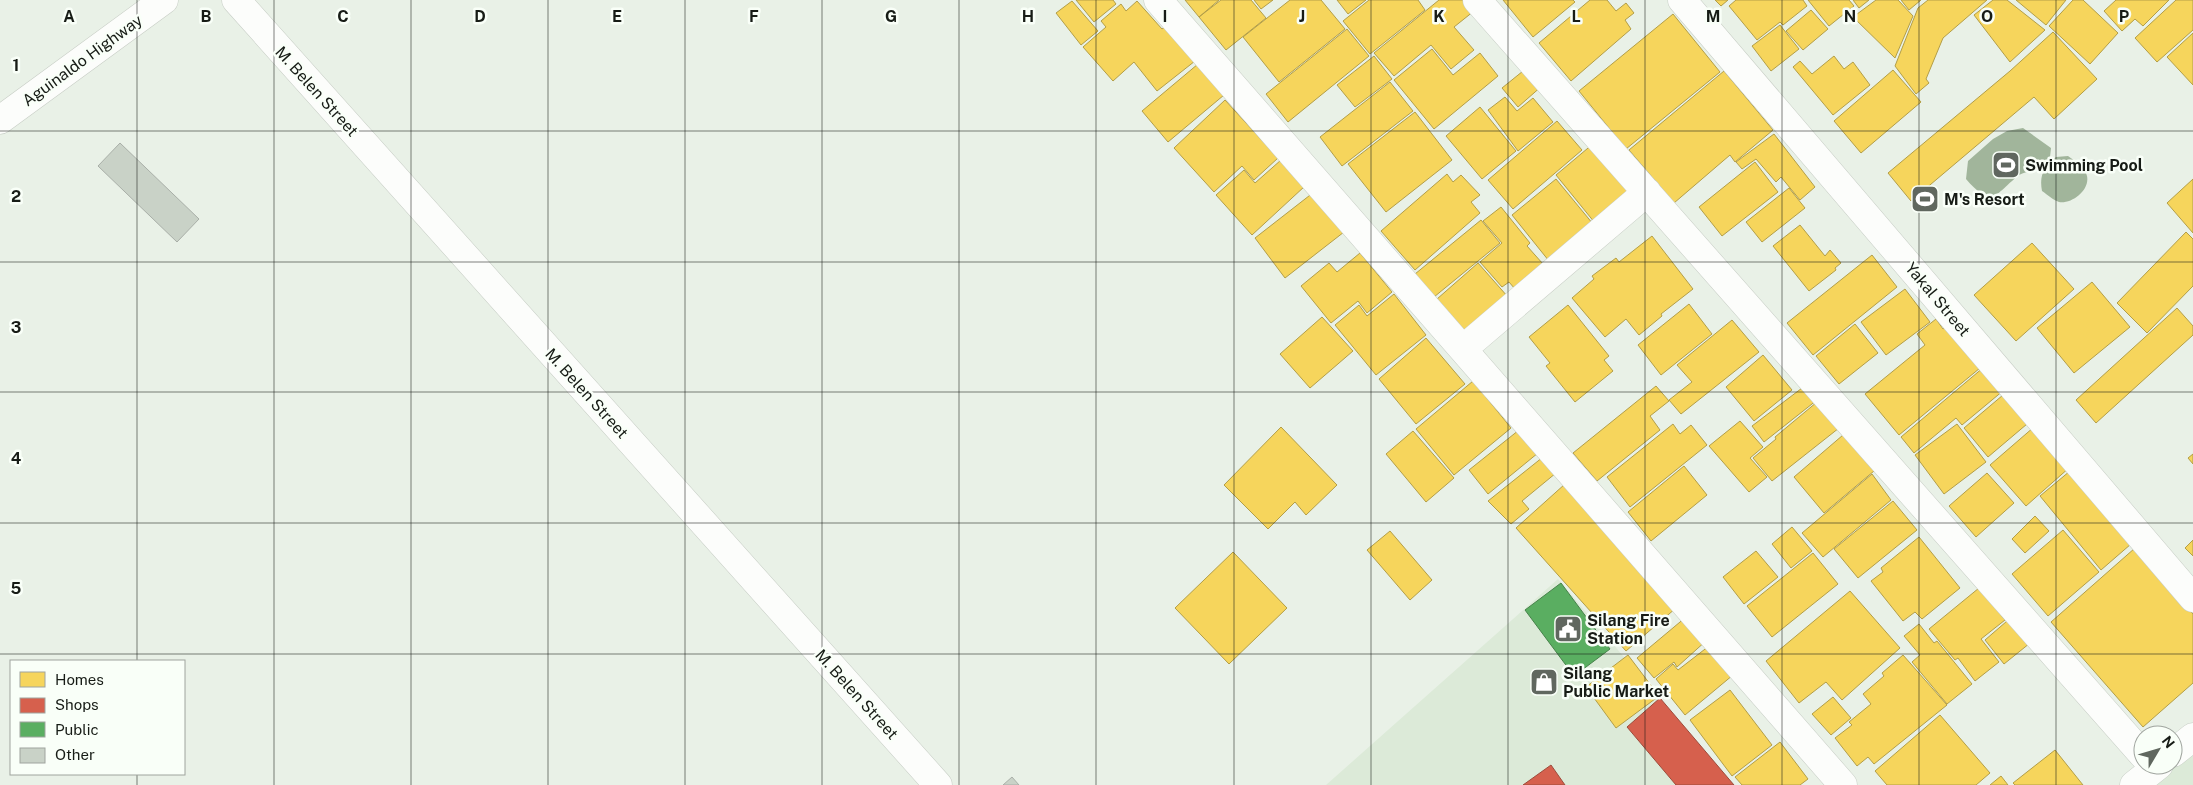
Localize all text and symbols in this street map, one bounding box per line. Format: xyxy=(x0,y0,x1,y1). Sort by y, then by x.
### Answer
text: B xyxy=(201,7,212,26)
text: C xyxy=(337,7,349,26)
text: D xyxy=(474,7,486,26)
text: E xyxy=(612,7,622,26)
text: F xyxy=(749,7,759,26)
text: G xyxy=(885,7,897,26)
text: H xyxy=(1022,7,1034,26)
text: I xyxy=(1163,7,1167,26)
text: J xyxy=(1299,7,1305,26)
text: K xyxy=(1433,7,1445,26)
text: L xyxy=(1571,7,1581,26)
text: M xyxy=(1706,7,1720,26)
text: N xyxy=(1844,7,1856,26)
text: O xyxy=(1981,7,1993,26)
text: P xyxy=(2119,7,2129,26)
street label: Aguinaldo Highway xyxy=(18,10,146,110)
street label: M. Belen Street xyxy=(271,42,362,140)
text: 1 xyxy=(13,56,19,75)
sports icon: Swimming Pool xyxy=(1991,150,2021,180)
place label: Swimming Pool xyxy=(2025,156,2143,175)
sports icon: M's Resort xyxy=(1910,184,1940,214)
text: 2 xyxy=(11,187,21,206)
place label: M's Resort xyxy=(1944,190,2025,209)
street label: Yakal Street xyxy=(1901,259,1974,340)
text: 3 xyxy=(11,318,21,337)
street label: M. Belen Street xyxy=(541,344,632,442)
text: 4 xyxy=(11,449,22,468)
text: 5 xyxy=(11,579,22,598)
place label: Silang Fire Station xyxy=(1587,611,1670,648)
public building icon: Silang Fire Station xyxy=(1553,614,1583,644)
street label: M. Belen Street xyxy=(811,645,902,743)
legend xyxy=(10,660,185,775)
place label: Silang Public Market xyxy=(1563,664,1670,701)
shop icon: Silang Public Market xyxy=(1529,667,1559,697)
text: Homes xyxy=(55,671,104,688)
text: Shops xyxy=(55,696,99,713)
text: Public xyxy=(55,721,99,738)
north arrow xyxy=(2133,725,2183,775)
text: N xyxy=(2159,733,2178,751)
text: Other xyxy=(55,746,95,763)

